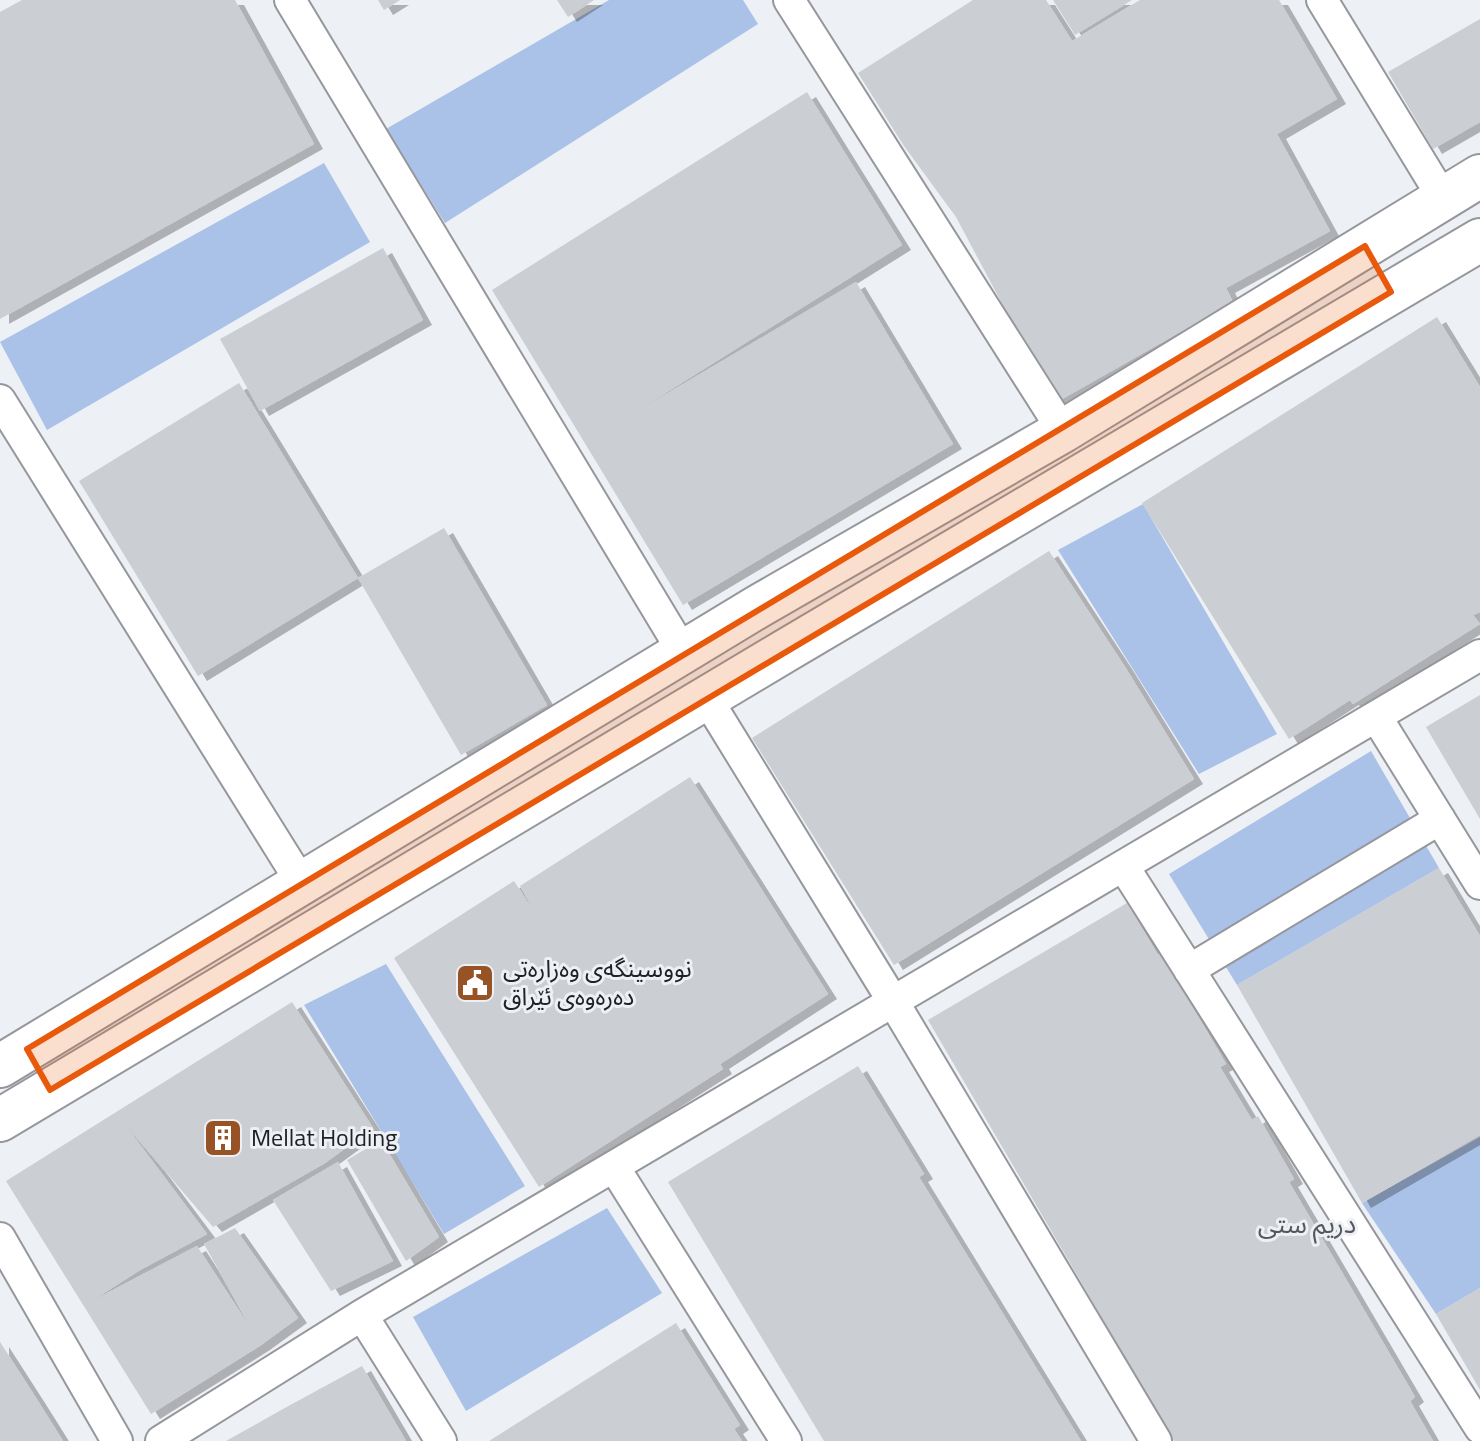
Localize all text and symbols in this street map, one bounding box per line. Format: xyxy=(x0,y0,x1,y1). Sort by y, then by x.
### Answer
place label: نووسینگەی وەزارەتی دەرەوەی ئێراق xyxy=(503,950,692,1014)
public building icon: نووسینگەی وەزارەتی دەرەوەی ئێراق xyxy=(454,962,496,1004)
building icon: Mellat Holding xyxy=(202,1117,244,1159)
place label: Mellat Holding xyxy=(251,1119,397,1155)
district label: دریم ستی xyxy=(1258,1204,1356,1244)

